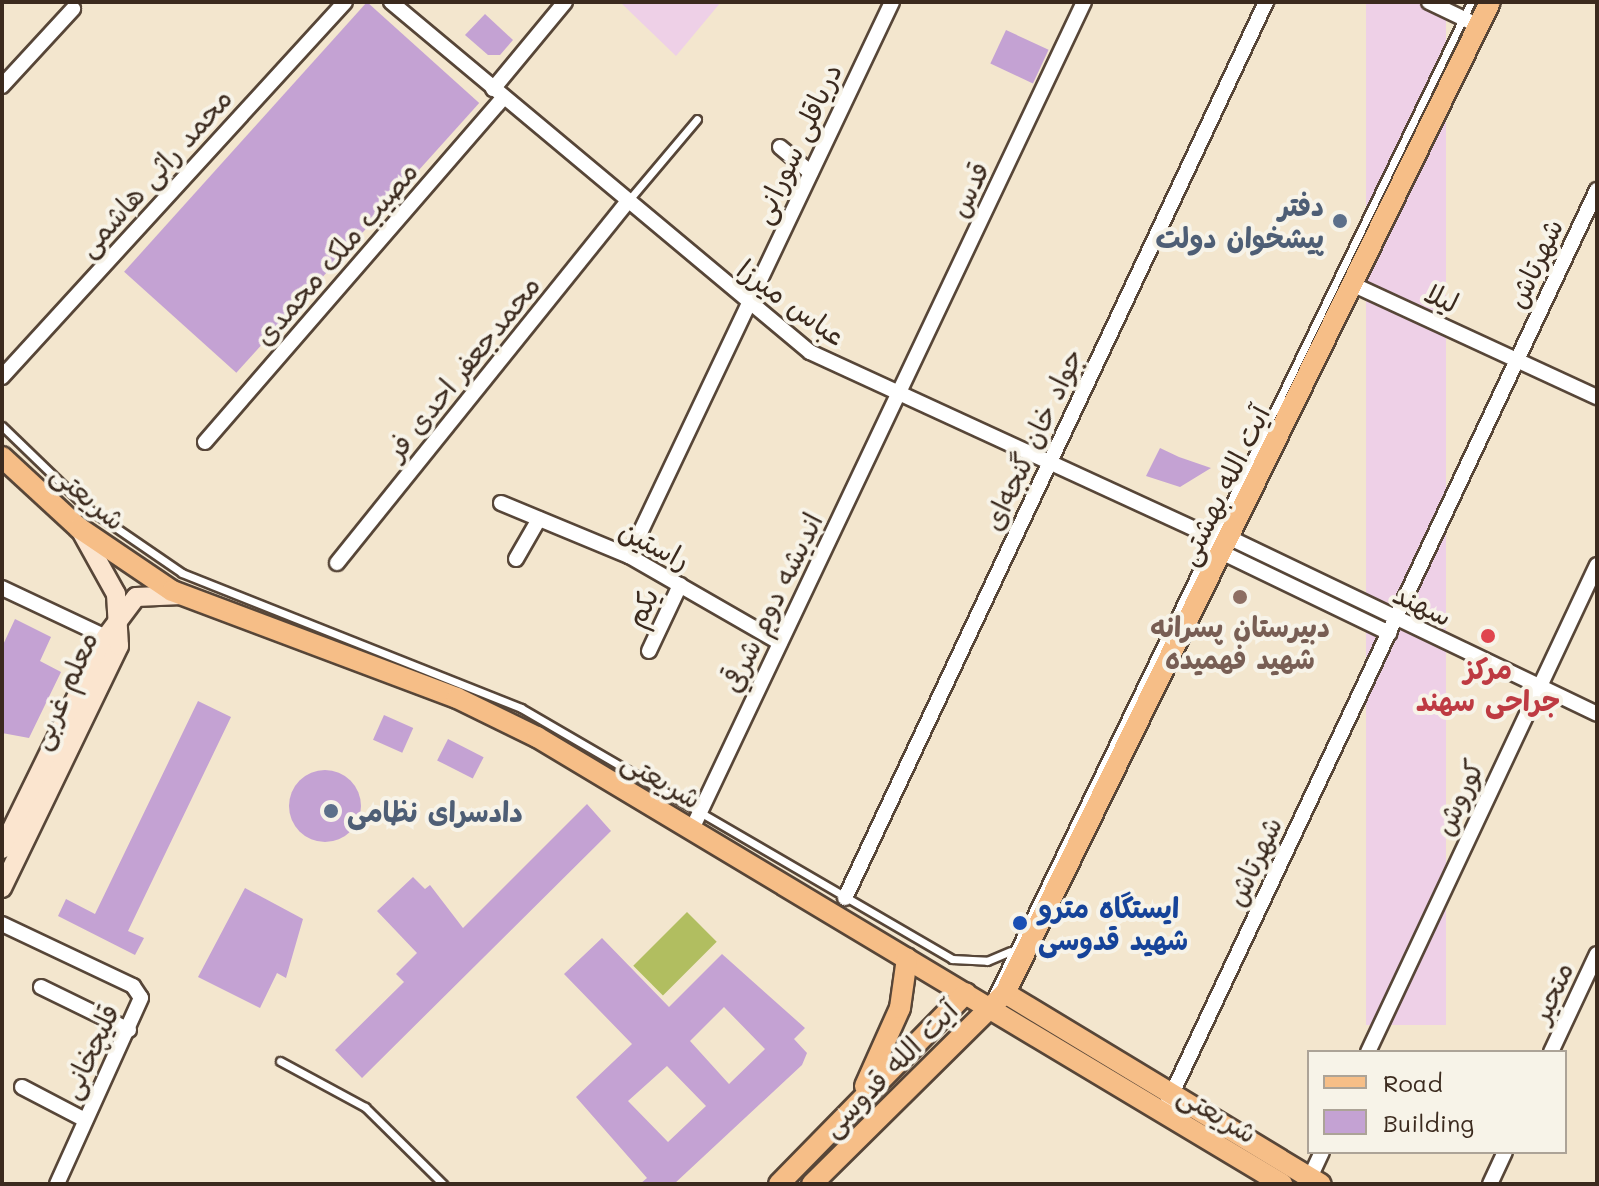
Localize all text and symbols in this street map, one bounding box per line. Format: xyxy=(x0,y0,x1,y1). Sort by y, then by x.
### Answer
street label: دریاقلی سورانی xyxy=(744,57,848,229)
street label: محمد راثی هاشمی xyxy=(70,81,238,263)
street label: مصیب ملک محمدی xyxy=(246,154,424,352)
street label: قدس xyxy=(941,156,995,222)
place label: دفتر پیشخوان دولت xyxy=(1155,188,1324,254)
marker: دفتر پیشخوان دولت xyxy=(1331,212,1349,230)
street label: شهرتاش xyxy=(1499,213,1569,313)
street label: عباس میرزا xyxy=(731,251,853,353)
street label: محمدجعفر احدی فر xyxy=(378,268,546,466)
street label: لیلا xyxy=(1420,275,1464,319)
street label: جواد خان گنجه‌ای xyxy=(975,342,1089,536)
street label: آیت الله بهشتی xyxy=(1170,400,1276,570)
street label: شریعتی xyxy=(45,456,133,536)
street label: انديشه دوم شرقي xyxy=(713,507,829,697)
street label: راستین xyxy=(614,512,696,576)
street label: سهند xyxy=(1388,576,1458,632)
street label: یکم xyxy=(617,582,665,632)
marker: دبیرستان پسرانه شهید فهمیده xyxy=(1231,588,1249,606)
place label: دبیرستان پسرانه شهید فهمیده xyxy=(1150,609,1330,675)
marker: مرکز جراحی سهند xyxy=(1477,625,1499,647)
street label: معلم غربی xyxy=(22,626,104,754)
place label: مرکز جراحی سهند xyxy=(1416,651,1560,717)
street label: شریعتی xyxy=(616,743,708,815)
street label: کوروش xyxy=(1426,754,1490,840)
place label: دادسرای نظامی xyxy=(347,794,523,828)
marker: دادسرای نظامی xyxy=(322,802,340,820)
street label: شهرتاش xyxy=(1218,811,1288,911)
place label: ایستگاه مترو شهید قدوسی xyxy=(1038,890,1188,956)
marker: ایستگاه مترو شهید قدوسی xyxy=(1009,912,1031,934)
street label: متحیر xyxy=(1522,956,1580,1028)
street label: آیت الله قدوسی xyxy=(814,993,964,1143)
street label: قلیچخانی xyxy=(52,998,126,1104)
legend xyxy=(1307,1050,1567,1154)
text: Road xyxy=(1383,1067,1443,1098)
street label: شریعتی xyxy=(1173,1076,1263,1150)
text: Building xyxy=(1383,1107,1474,1138)

